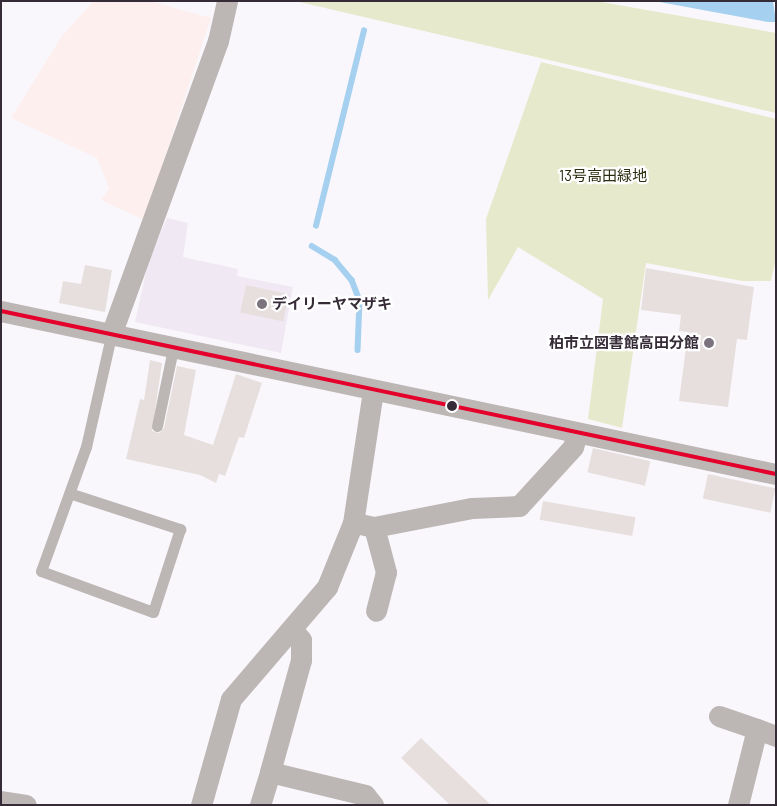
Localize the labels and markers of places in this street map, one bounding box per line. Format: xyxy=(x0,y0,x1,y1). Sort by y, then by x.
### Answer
place label: デイリーヤマザキ xyxy=(272,295,392,313)
marker: デイリーヤマザキ xyxy=(256,298,268,310)
place label: 柏市立図書館高田分館 xyxy=(549,334,699,352)
marker: 柏市立図書館高田分館 xyxy=(703,337,715,349)
unlabelled marker xyxy=(447,401,457,411)

